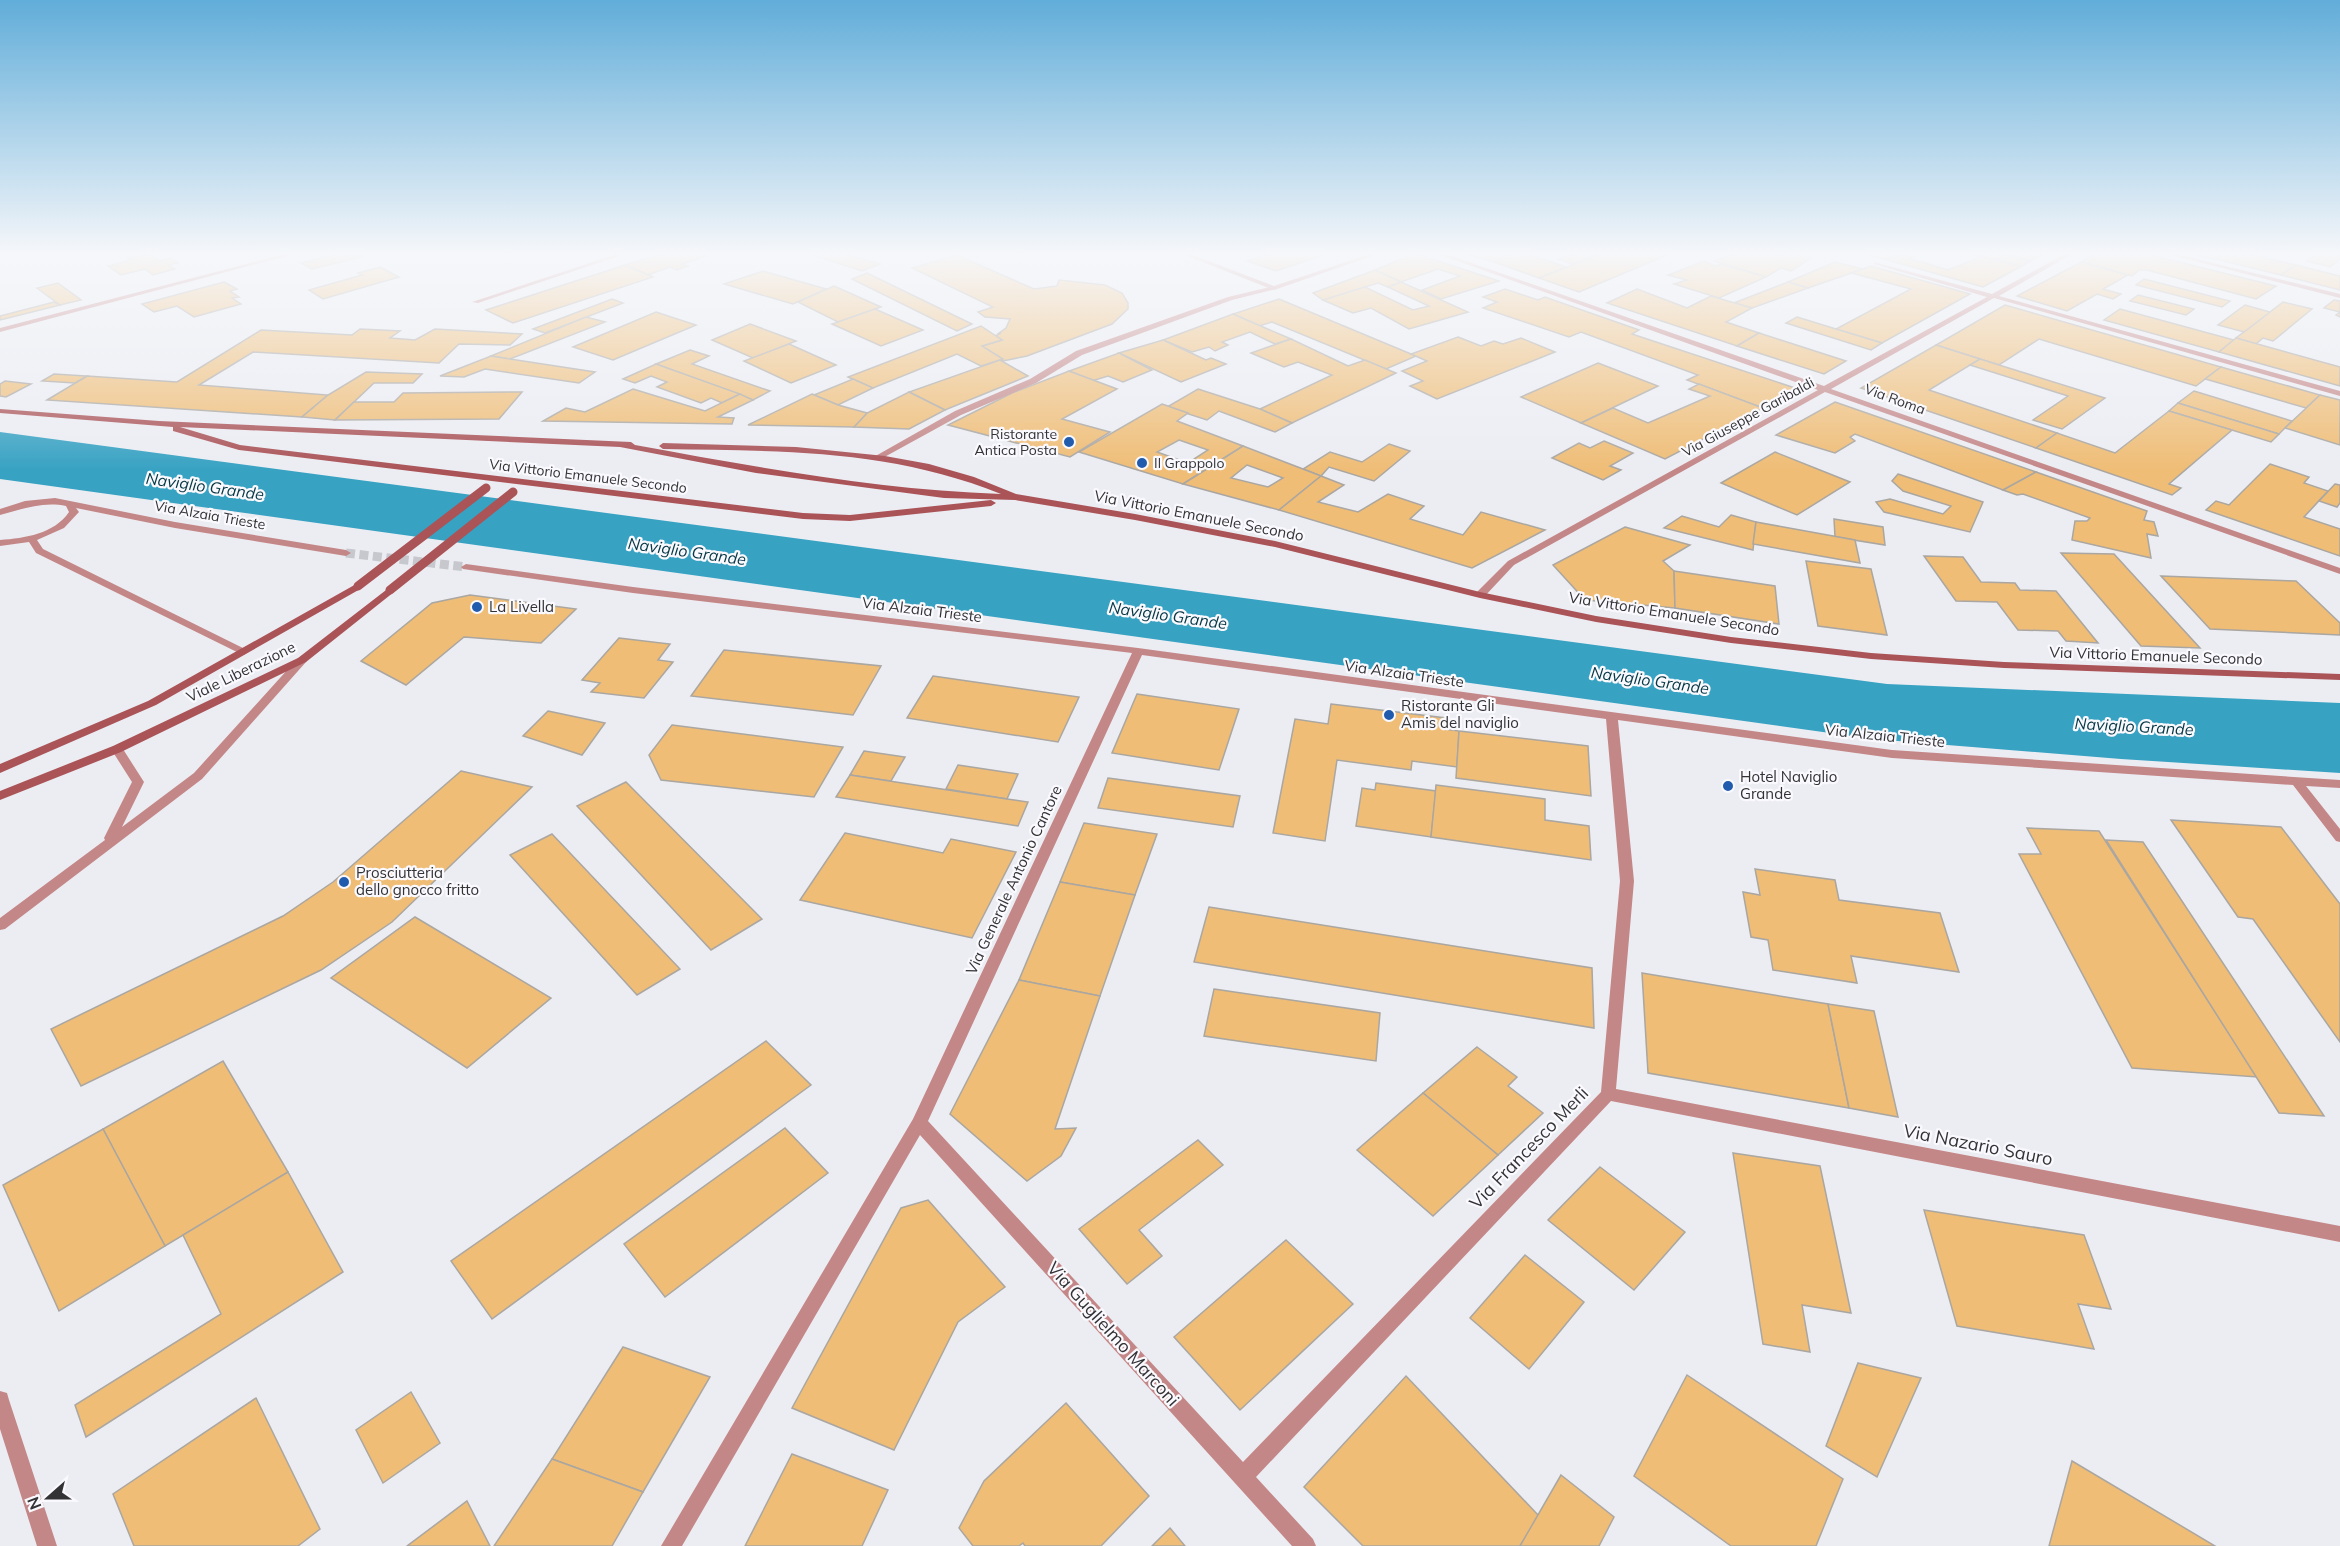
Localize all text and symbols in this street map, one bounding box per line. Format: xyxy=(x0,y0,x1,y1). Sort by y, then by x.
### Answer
street label: Via Giuseppe Garibaldi xyxy=(1679,373,1817,461)
street label: Via Roma xyxy=(1862,380,1928,418)
place label: Ristorante Antica Posta xyxy=(974,425,1057,459)
marker: Ristorante Antica Posta xyxy=(1062,435,1076,449)
place label: Il Grappolo xyxy=(1154,454,1224,472)
street label: Via Vittorio Emanuele Secondo xyxy=(488,455,688,497)
marker: Il Grappolo xyxy=(1135,456,1149,470)
water label: Naviglio Grande xyxy=(145,468,266,504)
street label: Via Vittorio Emanuele Secondo xyxy=(1093,486,1306,545)
street label: Via Alzaia Trieste xyxy=(153,496,267,534)
water label: Naviglio Grande xyxy=(627,533,748,569)
street label: Via Vittorio Emanuele Secondo xyxy=(1567,587,1781,640)
street label: Via Alzaia Trieste xyxy=(861,593,983,626)
place label: La Livella xyxy=(489,597,554,616)
water label: Naviglio Grande xyxy=(1108,597,1229,633)
marker: La Livella xyxy=(470,600,484,614)
street label: Viale Liberazione xyxy=(183,637,298,706)
street label: Via Vittorio Emanuele Secondo xyxy=(2049,642,2263,669)
street label: Via Alzaia Trieste xyxy=(1343,656,1465,691)
water label: Naviglio Grande xyxy=(1590,662,1711,698)
place label: Ristorante Gli Amis del naviglio xyxy=(1401,696,1519,732)
marker: Ristorante Gli Amis del naviglio xyxy=(1382,708,1396,722)
water label: Naviglio Grande xyxy=(2074,713,2194,739)
street label: Via Alzaia Trieste xyxy=(1824,720,1946,751)
place label: Hotel Naviglio Grande xyxy=(1740,767,1837,803)
marker: Hotel Naviglio Grande xyxy=(1721,779,1735,793)
street label: Via Generale Antonio Cantore xyxy=(961,782,1066,977)
place label: Prosciutteria dello gnocco fritto xyxy=(356,863,479,899)
marker: Prosciutteria dello gnocco fritto xyxy=(337,875,351,889)
street label: Via Francesco Merli xyxy=(1464,1082,1593,1214)
street label: Via Nazario Sauro xyxy=(1902,1119,2055,1170)
street label: Via Guglielmo Marconi xyxy=(1042,1257,1184,1411)
north arrow xyxy=(18,1468,78,1528)
text: N xyxy=(22,1494,45,1513)

